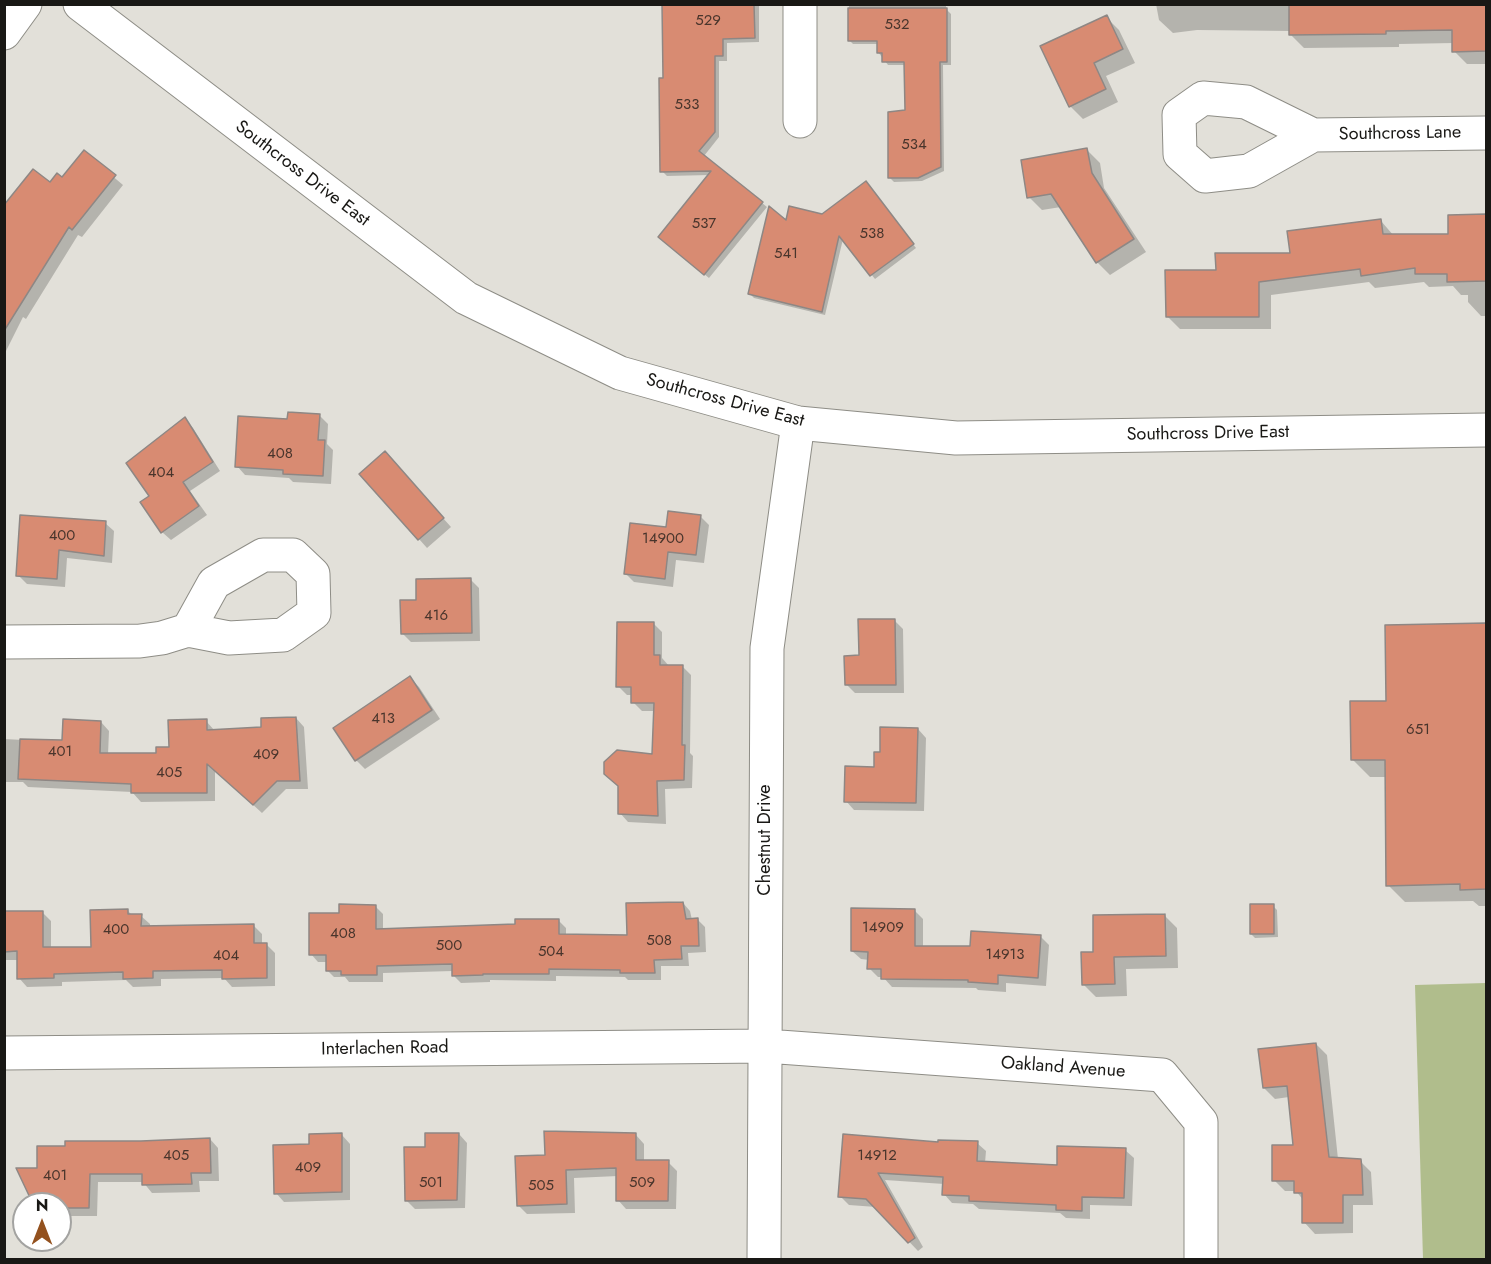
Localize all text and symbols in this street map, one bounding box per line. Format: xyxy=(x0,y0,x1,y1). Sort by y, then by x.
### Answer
house number: 529 xyxy=(695,12,721,30)
house number: 532 xyxy=(884,16,910,34)
house number: 533 xyxy=(675,96,699,114)
street label: Southcross Drive East xyxy=(231,116,373,232)
street label: Southcross Lane xyxy=(1339,122,1461,146)
house number: 534 xyxy=(901,136,927,154)
house number: 537 xyxy=(692,215,716,233)
house number: 538 xyxy=(860,225,884,243)
house number: 541 xyxy=(774,245,798,263)
street label: Southcross Drive East xyxy=(644,370,806,432)
street label: Southcross Drive East xyxy=(1126,422,1290,446)
house number: 408 xyxy=(267,445,293,463)
house number: 404 xyxy=(148,464,174,482)
house number: 400 xyxy=(49,527,75,545)
house number: 14900 xyxy=(642,530,684,548)
house number: 416 xyxy=(424,607,448,625)
house number: 413 xyxy=(371,710,395,728)
house number: 651 xyxy=(1406,721,1430,739)
house number: 401 xyxy=(48,743,72,761)
house number: 409 xyxy=(253,746,279,764)
house number: 405 xyxy=(156,764,182,782)
street label: Chestnut Drive xyxy=(755,784,777,896)
house number: 14909 xyxy=(862,919,904,937)
house number: 400 xyxy=(103,921,129,939)
house number: 408 xyxy=(330,925,356,943)
house number: 508 xyxy=(646,932,672,950)
house number: 500 xyxy=(436,937,462,955)
house number: 504 xyxy=(538,943,564,961)
house number: 14913 xyxy=(985,946,1025,964)
house number: 404 xyxy=(213,947,239,965)
street label: Interlachen Road xyxy=(321,1037,449,1061)
street label: Oakland Avenue xyxy=(1000,1053,1126,1083)
house number: 405 xyxy=(163,1147,189,1165)
house number: 14912 xyxy=(857,1147,897,1165)
house number: 409 xyxy=(295,1159,321,1177)
house number: 401 xyxy=(43,1167,67,1185)
house number: 501 xyxy=(419,1174,443,1192)
house number: 509 xyxy=(629,1174,655,1192)
house number: 505 xyxy=(528,1177,554,1195)
north arrow xyxy=(12,1192,72,1252)
text: N xyxy=(36,1194,48,1217)

